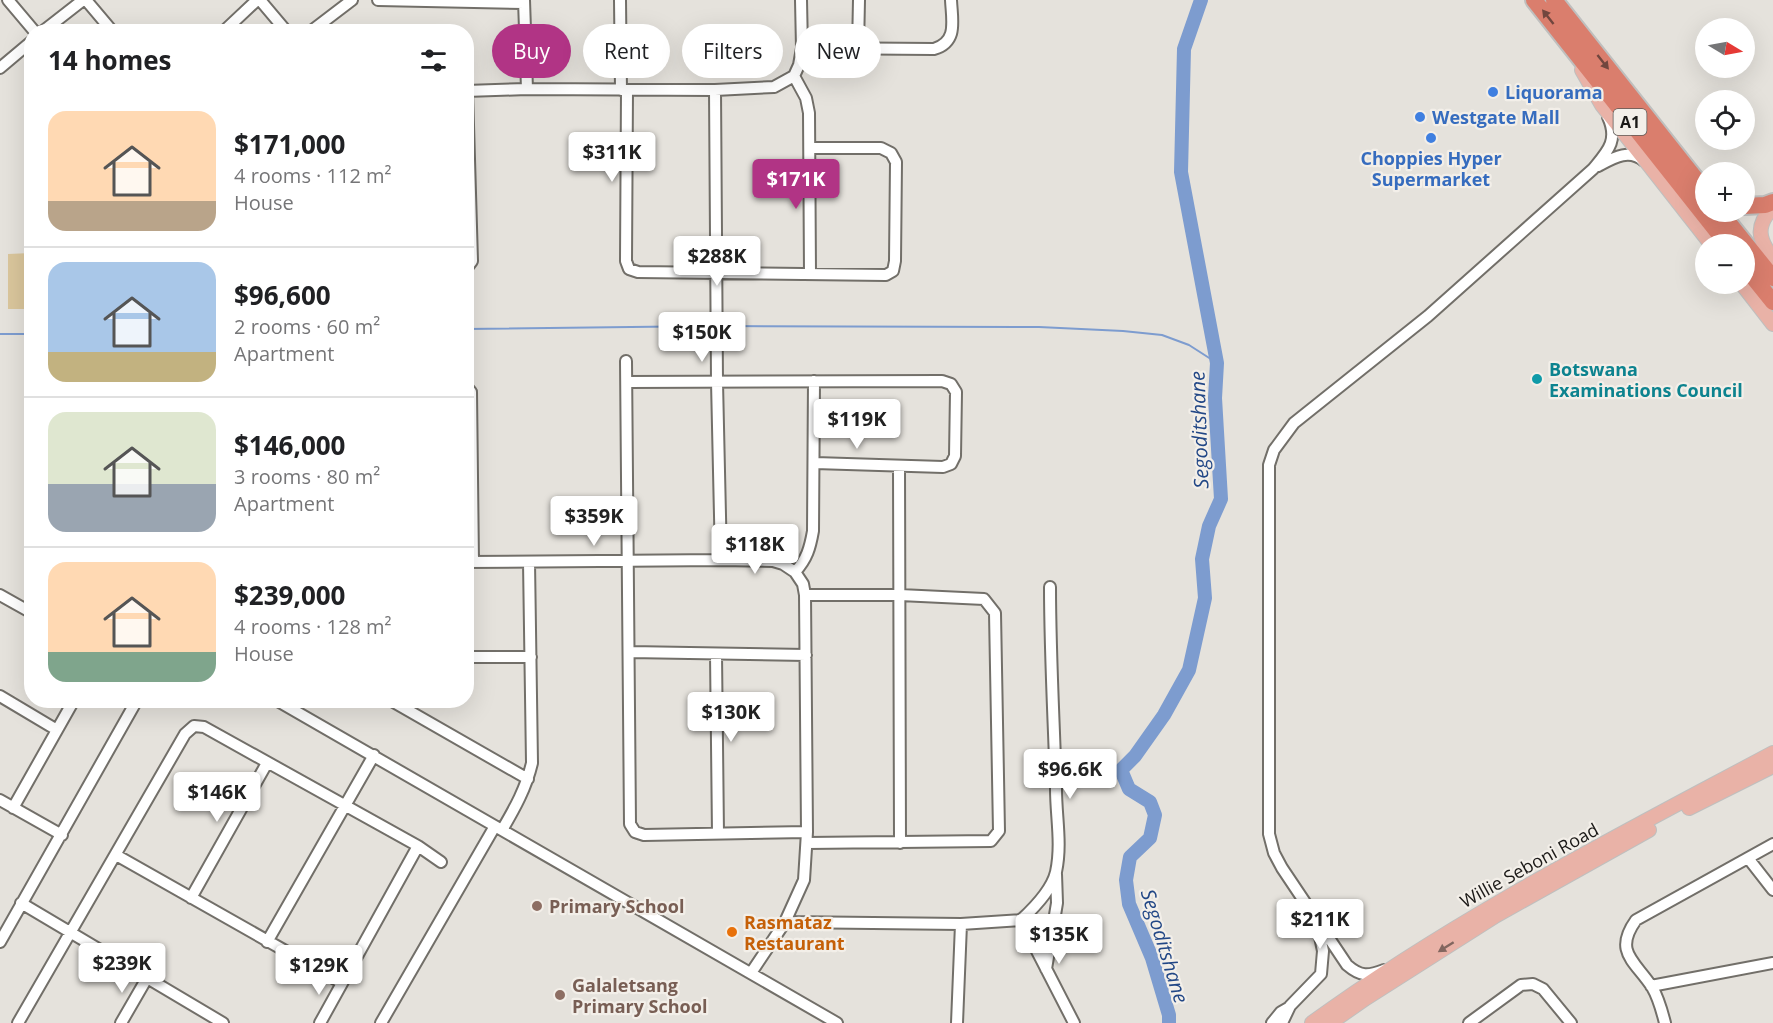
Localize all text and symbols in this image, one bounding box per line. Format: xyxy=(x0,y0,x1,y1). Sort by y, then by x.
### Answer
one-way arrow xyxy=(1541,9,1554,25)
north arrow xyxy=(1695,18,1755,78)
map controls xyxy=(1695,18,1755,294)
chip: Buy xyxy=(492,24,571,78)
chip: Rent xyxy=(583,24,670,78)
chip: Filters xyxy=(682,24,783,78)
chip: New xyxy=(795,24,881,78)
text: 14 homes xyxy=(48,42,172,78)
icon: filters xyxy=(417,44,450,77)
one-way arrow xyxy=(1596,55,1608,70)
place label: Liquorama xyxy=(1505,80,1603,104)
marker: Liquorama xyxy=(1486,85,1500,99)
button: locate xyxy=(1695,90,1755,150)
place label: Westgate Mall xyxy=(1432,105,1560,129)
road number: A1 xyxy=(1614,109,1646,135)
marker: Westgate Mall xyxy=(1413,110,1427,124)
text: $171,000 xyxy=(234,126,345,162)
marker: Choppies Hyper Supermarket xyxy=(1424,131,1438,145)
pin: $311K xyxy=(570,132,654,183)
icon: home xyxy=(96,135,168,207)
text: $311K xyxy=(582,138,642,165)
place label: Choppies Hyper Supermarket xyxy=(1360,146,1502,191)
pin: $171K xyxy=(754,159,838,210)
text: 4 rooms · 112 m² xyxy=(234,162,392,189)
button: + xyxy=(1695,162,1755,222)
text: $171K xyxy=(766,165,826,192)
text: House xyxy=(234,189,294,216)
button: − xyxy=(1695,234,1755,294)
pin: $288K xyxy=(675,236,759,287)
text: $288K xyxy=(687,242,747,269)
text: $96,600 xyxy=(234,277,331,313)
icon: home xyxy=(96,286,168,358)
pin: $150K xyxy=(660,312,744,363)
text: 2 rooms · 60 m² xyxy=(234,313,380,340)
text: $150K xyxy=(672,318,732,345)
text: Apartment xyxy=(234,340,334,367)
place label: Botswana Examinations Council xyxy=(1549,357,1743,402)
water label: Segoditshane xyxy=(1183,371,1215,489)
marker: Botswana Examinations Council xyxy=(1530,372,1544,386)
pin: $119K xyxy=(815,399,899,450)
text: $119K xyxy=(827,405,887,432)
text: $146,000 xyxy=(234,427,345,463)
icon: home xyxy=(96,436,168,508)
text: 3 rooms · 80 m² xyxy=(234,463,380,490)
text: Apartment xyxy=(234,490,334,517)
pin: $359K xyxy=(552,496,636,547)
text: $359K xyxy=(564,502,624,529)
pin: $118K xyxy=(713,524,797,575)
text: $118K xyxy=(725,530,785,557)
text: $239,000 xyxy=(234,577,345,613)
icon: home xyxy=(96,586,168,658)
text: 4 rooms · 128 m² xyxy=(234,613,392,640)
text: House xyxy=(234,640,294,667)
pin: $130K xyxy=(689,692,773,743)
text: $130K xyxy=(701,698,761,725)
pin: $96.6K xyxy=(1021,749,1119,800)
text: $96.6K xyxy=(1038,755,1102,782)
pin: $146K xyxy=(175,772,259,823)
text: $146K xyxy=(187,778,247,805)
street label: Willie Seboni Road xyxy=(1456,817,1602,913)
water label: Segoditshane xyxy=(1135,886,1195,1006)
place label: Primary School xyxy=(549,894,684,918)
marker: Primary School xyxy=(530,899,544,913)
pin: $211K xyxy=(1278,899,1362,950)
text: $211K xyxy=(1290,905,1350,932)
place label: Rasmataz Restaurant xyxy=(744,910,845,955)
pin: $135K xyxy=(1017,914,1101,965)
text: $135K xyxy=(1029,920,1089,947)
marker: Rasmataz Restaurant xyxy=(725,925,739,939)
one-way arrow xyxy=(1438,941,1455,952)
pin: $239K xyxy=(80,943,164,994)
pin: $129K xyxy=(277,945,361,996)
text: $239K xyxy=(92,949,152,976)
text: $129K xyxy=(289,951,349,978)
place label: Galaletsang Primary School xyxy=(572,973,707,1018)
marker: Galaletsang Primary School xyxy=(553,988,567,1002)

